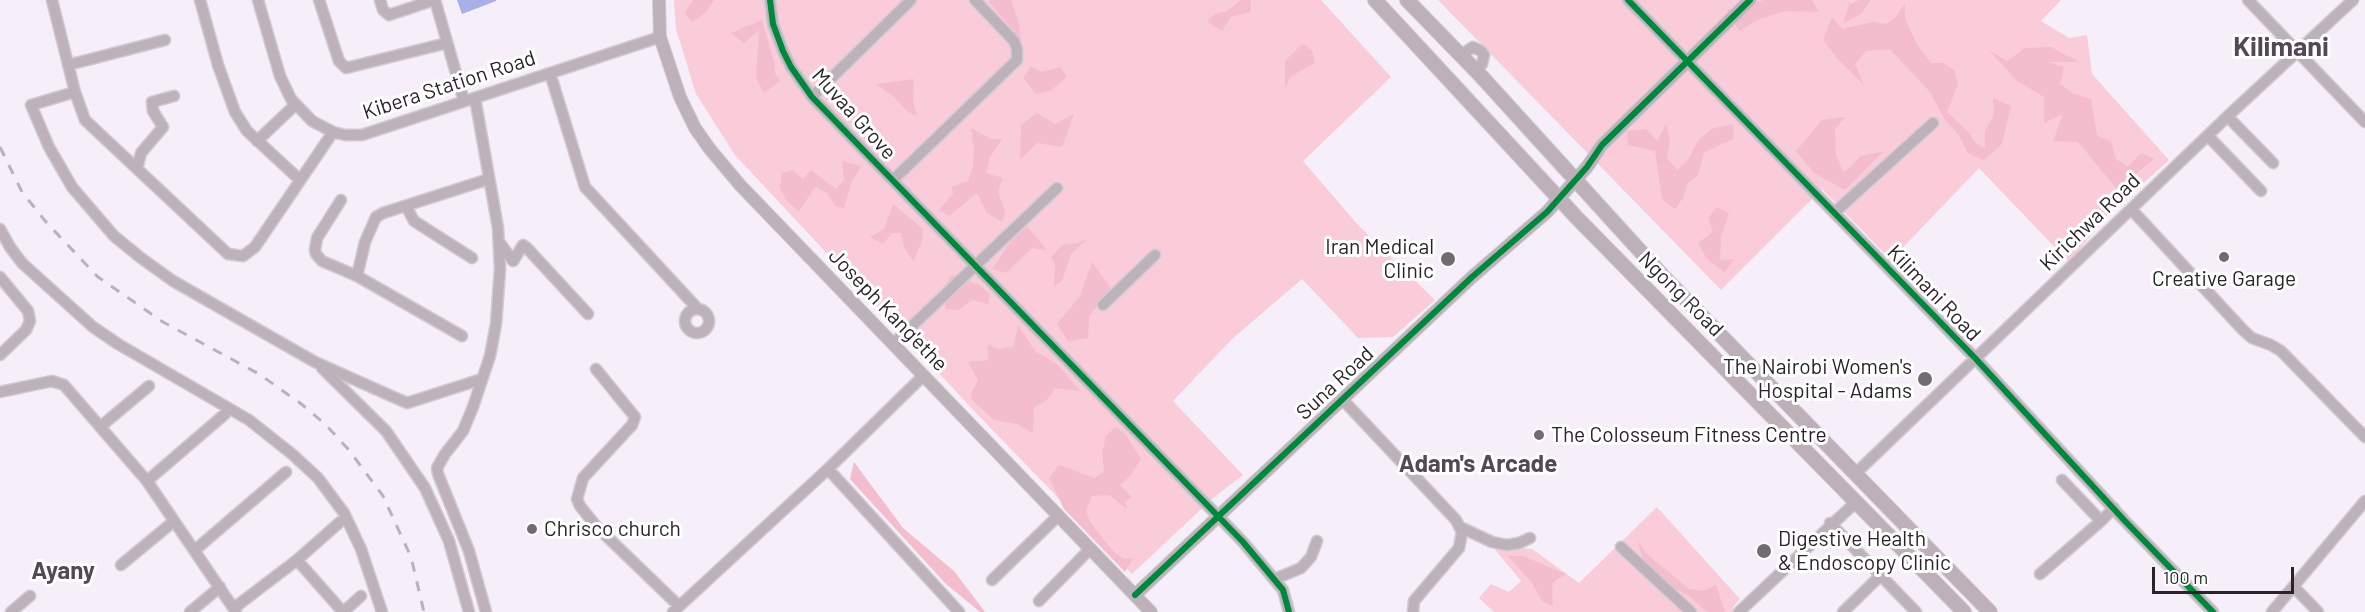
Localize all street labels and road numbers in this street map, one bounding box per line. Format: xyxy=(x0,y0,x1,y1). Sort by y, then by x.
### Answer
street label: Kibera Station Road xyxy=(359,45,539,125)
street label: Muvaa Grove xyxy=(807,63,901,165)
street label: Kirichwa Road xyxy=(2035,168,2145,276)
street label: Kilimani Road xyxy=(1882,240,1986,346)
street label: Joseph Kang'ethe xyxy=(823,244,953,376)
street label: Ngong Road xyxy=(1633,246,1729,342)
street label: Suna Road xyxy=(1291,341,1379,425)

